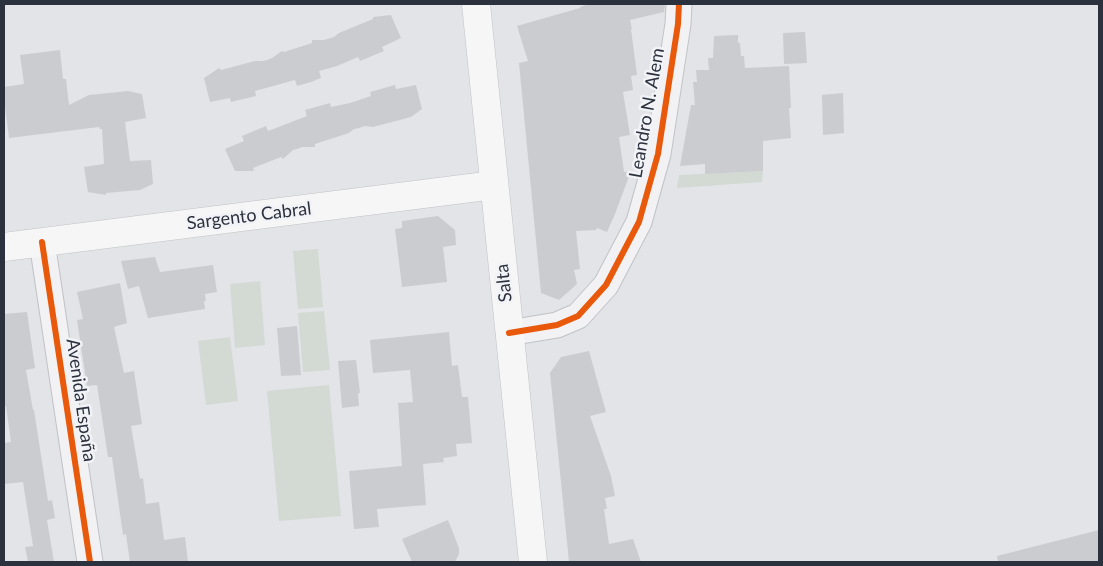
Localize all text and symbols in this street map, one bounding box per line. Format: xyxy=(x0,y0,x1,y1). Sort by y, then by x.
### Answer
street label: Leandro N. Alem xyxy=(625,46,669,180)
street label: Sargento Cabral xyxy=(185,198,313,234)
street label: Salta xyxy=(491,263,517,303)
street label: Avenida España xyxy=(62,337,100,463)

